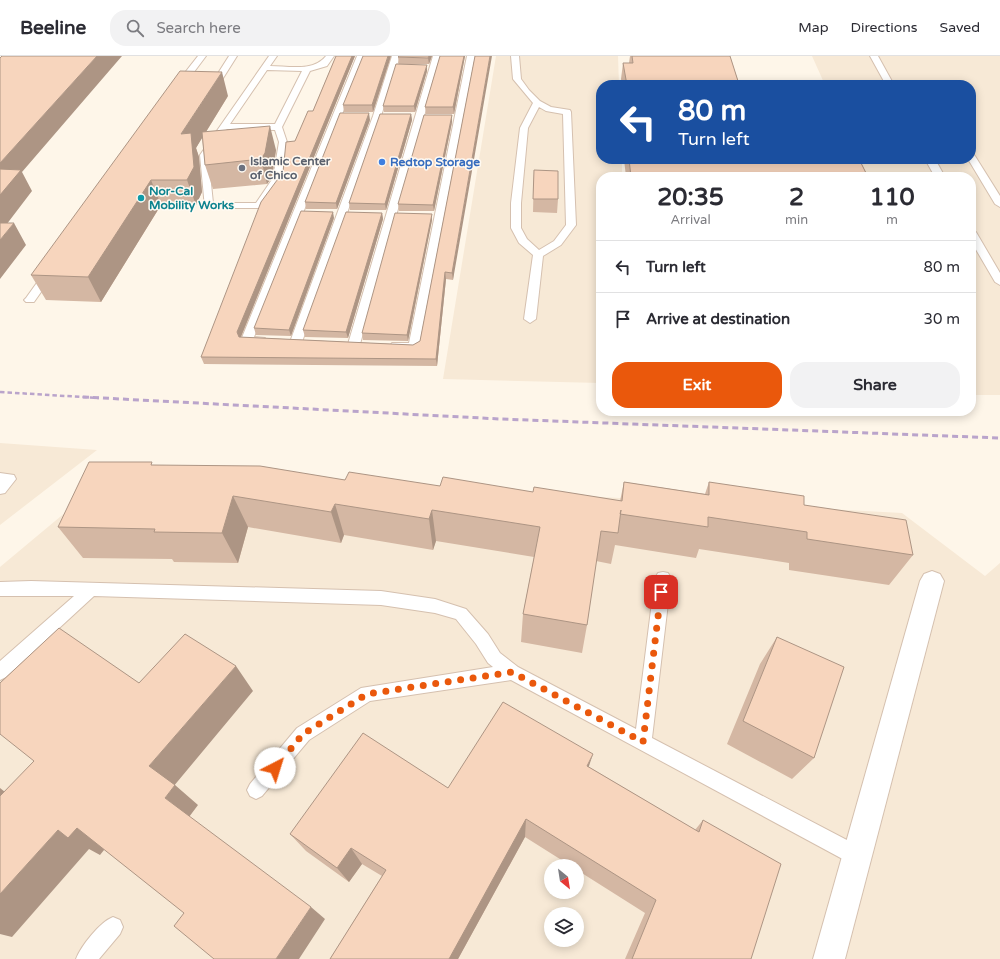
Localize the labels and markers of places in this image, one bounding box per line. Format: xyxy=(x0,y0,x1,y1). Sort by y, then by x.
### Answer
place label: Islamic Center of Chico xyxy=(250,154,331,182)
place label: Redtop Storage xyxy=(390,155,480,170)
marker: Redtop Storage xyxy=(377,157,387,167)
marker: Islamic Center of Chico xyxy=(237,163,247,173)
place label: Nor-Cal Mobility Works xyxy=(149,184,234,213)
marker: Nor-Cal Mobility Works xyxy=(136,193,146,203)
pin xyxy=(644,575,678,609)

